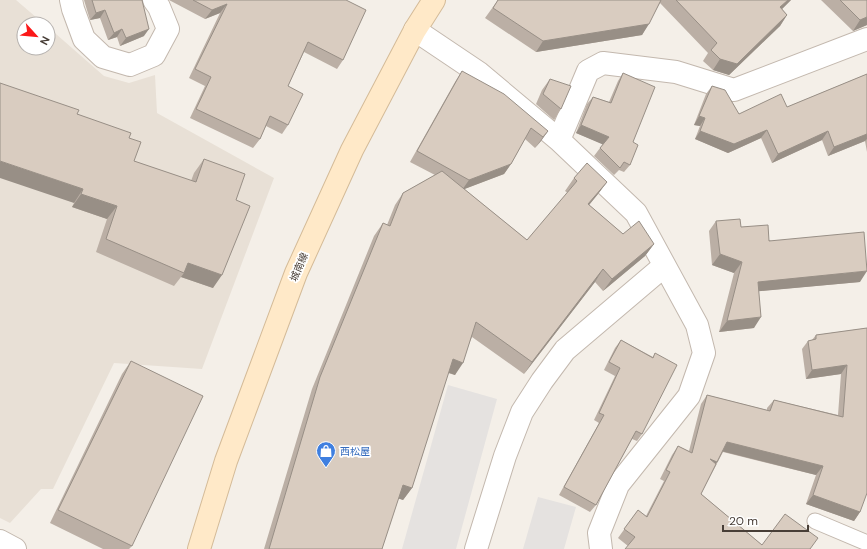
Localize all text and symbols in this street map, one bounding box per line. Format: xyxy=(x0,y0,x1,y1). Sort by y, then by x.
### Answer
north arrow xyxy=(16,16,56,56)
text: N xyxy=(37,34,53,47)
street label: 城南線 xyxy=(287,251,311,283)
shop icon: 西松屋 xyxy=(315,440,337,468)
place label: 西松屋 xyxy=(340,445,370,458)
scale bar xyxy=(723,507,808,533)
text: 20 m xyxy=(729,513,758,529)

